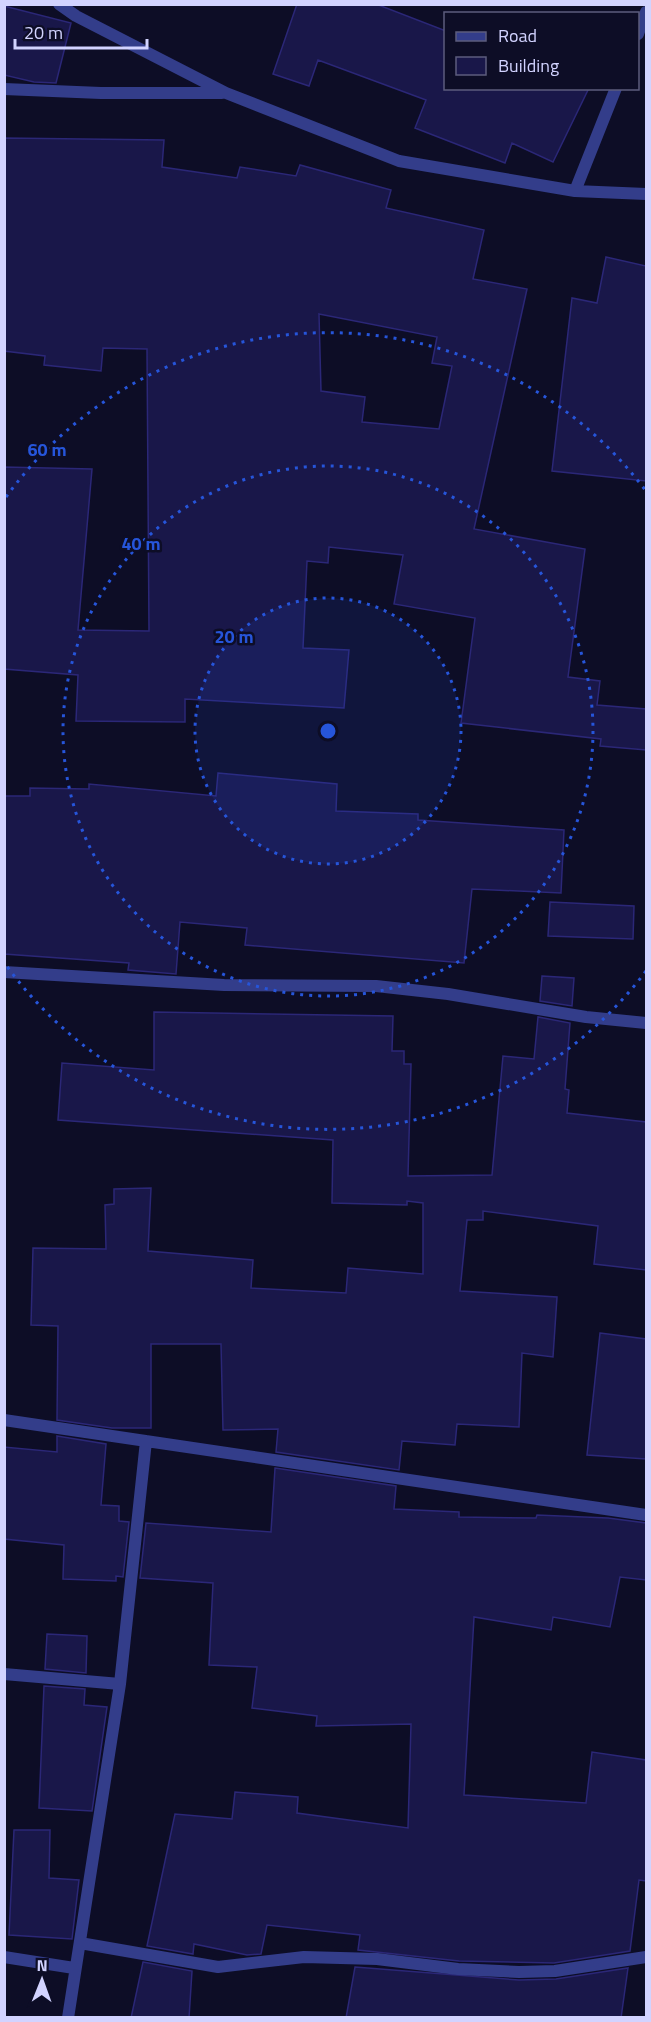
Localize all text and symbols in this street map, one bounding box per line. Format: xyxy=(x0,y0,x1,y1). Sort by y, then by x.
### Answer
scale bar xyxy=(15,12,147,50)
legend xyxy=(444,12,639,90)
text: 20 m xyxy=(24,19,63,46)
text: Road xyxy=(498,22,537,49)
text: Building xyxy=(498,52,559,79)
text: 60 m xyxy=(27,436,67,463)
text: 40 m xyxy=(121,530,161,557)
text: 20 m xyxy=(214,623,254,650)
centre of rings xyxy=(318,721,338,741)
north arrow xyxy=(12,1950,72,2010)
text: N xyxy=(37,1953,48,1977)

